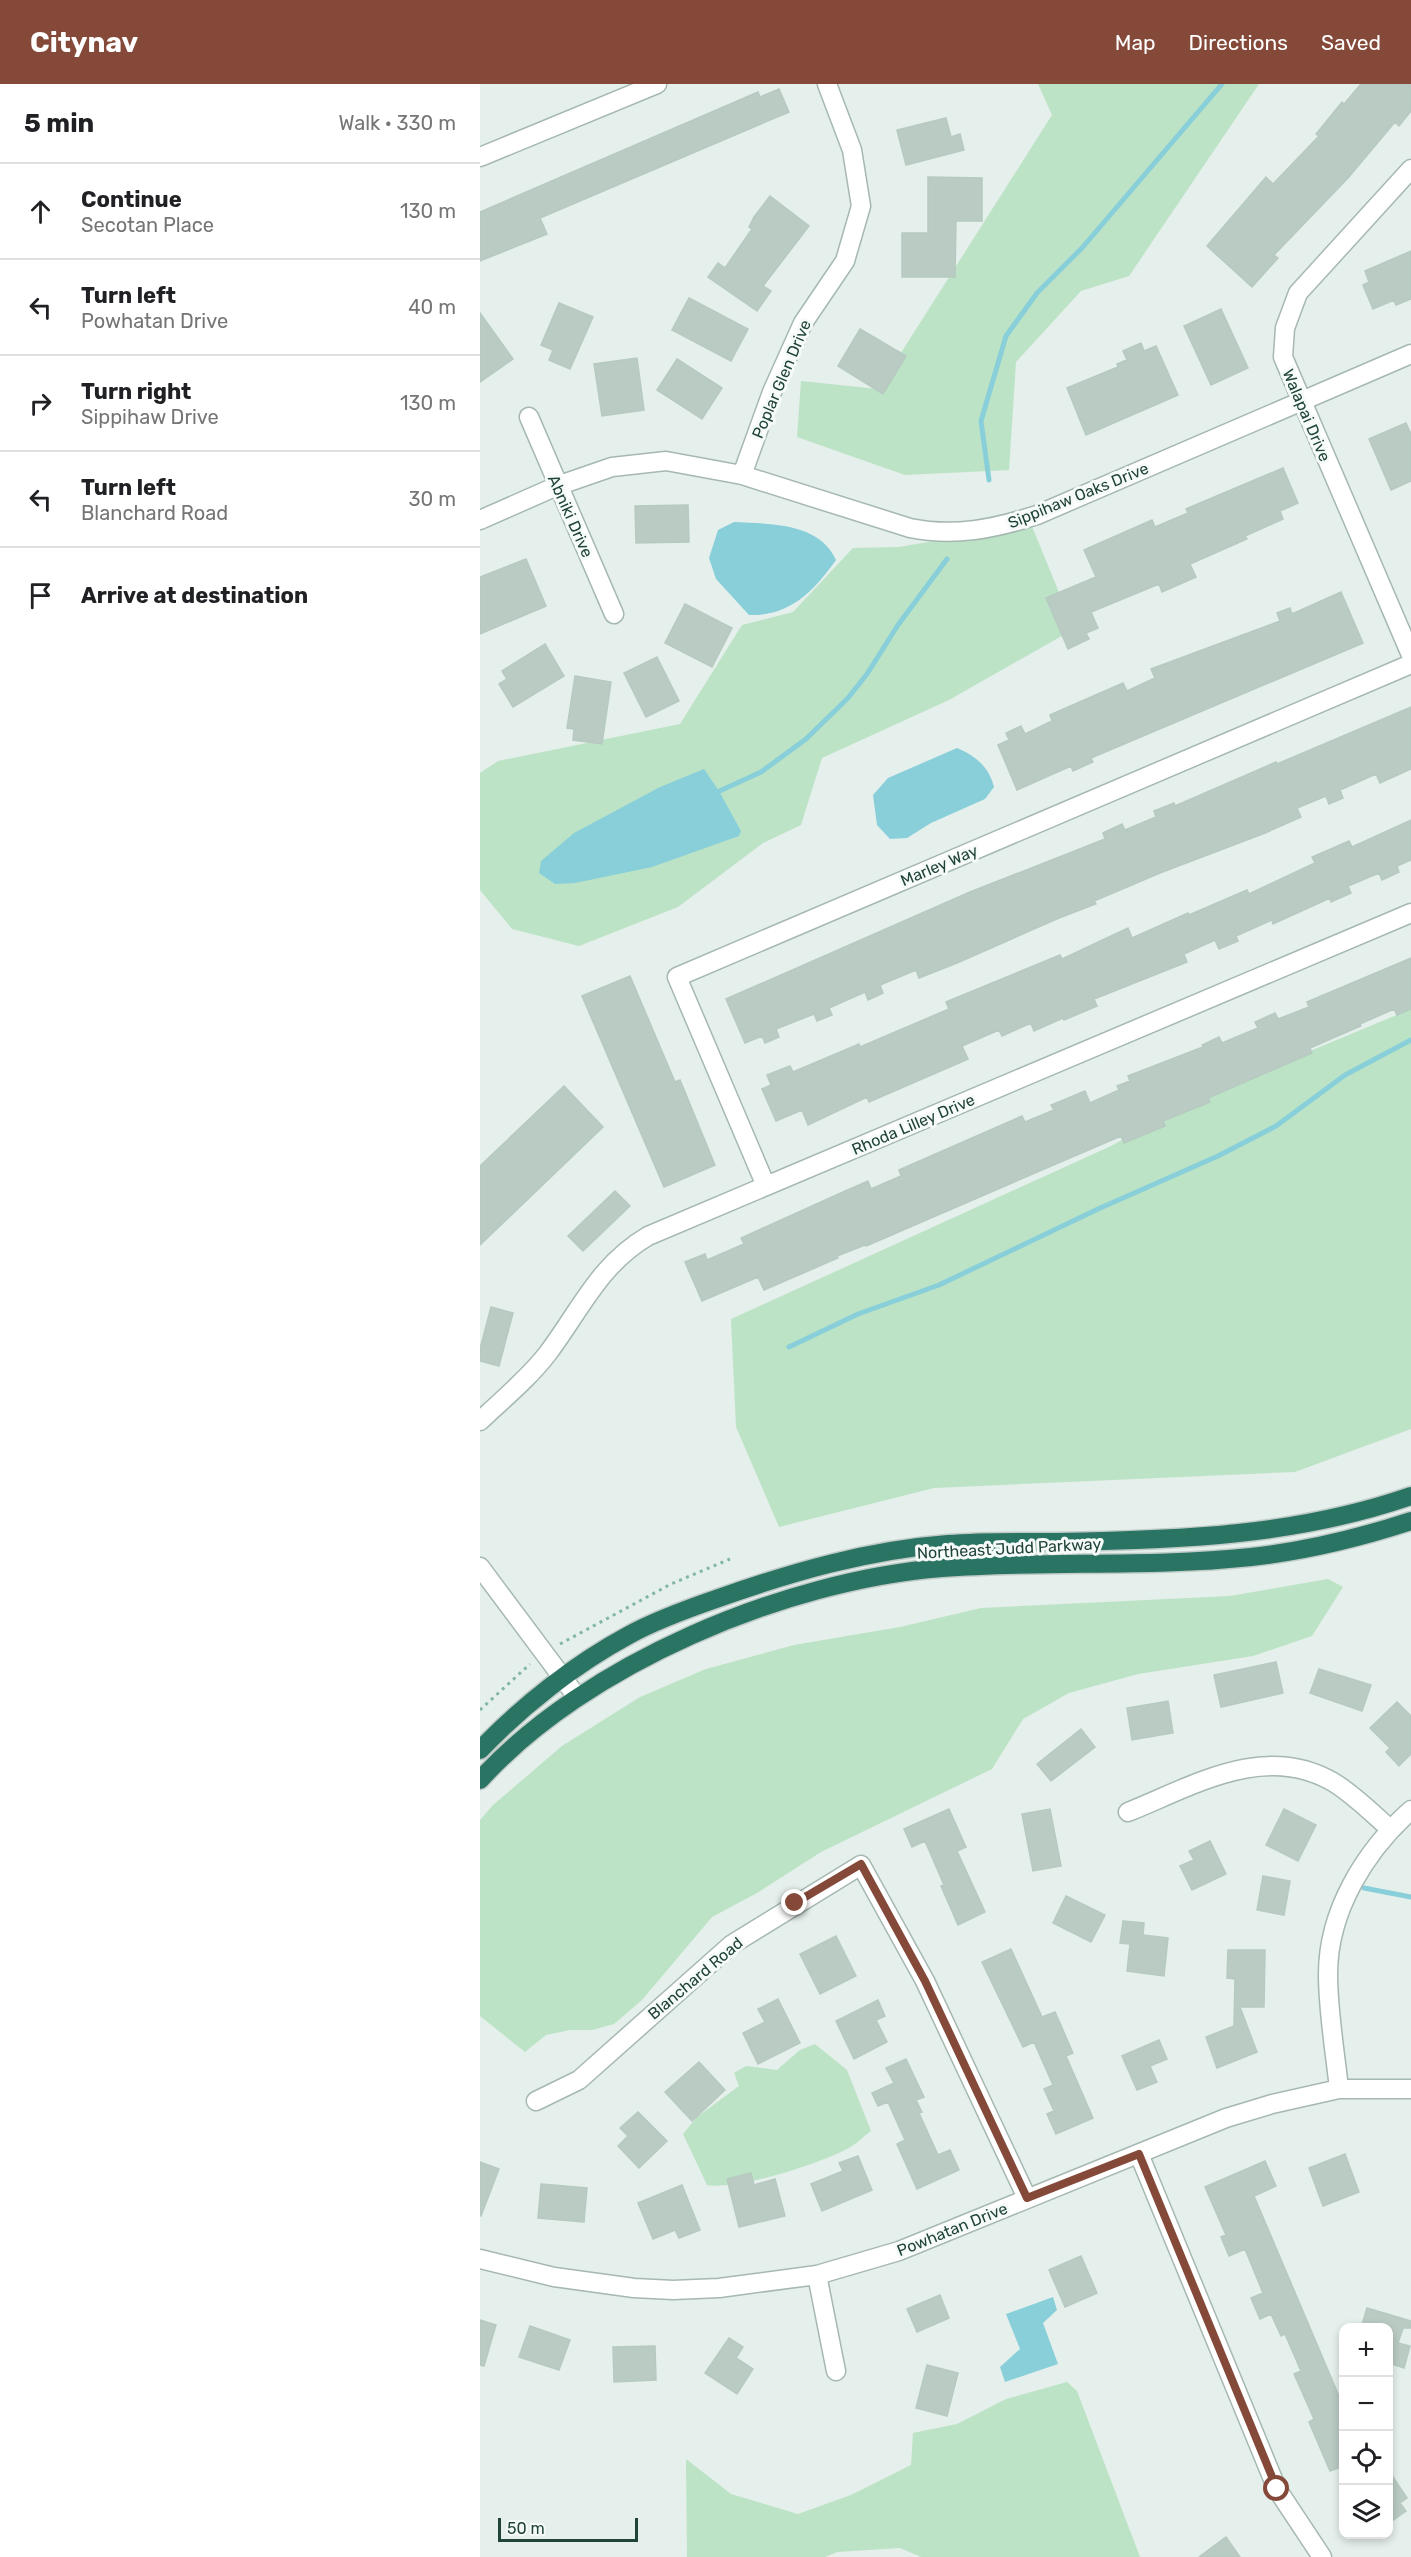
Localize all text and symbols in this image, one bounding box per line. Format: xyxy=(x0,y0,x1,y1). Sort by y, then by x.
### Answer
text: Citynav xyxy=(30,26,138,59)
text: Map xyxy=(1115,30,1156,55)
text: Directions xyxy=(1189,30,1288,55)
text: Saved xyxy=(1321,30,1381,55)
text: 5 min xyxy=(24,108,94,139)
text: Walk · 330 m xyxy=(339,111,456,135)
text: Continue xyxy=(81,186,182,213)
icon: ahead xyxy=(24,195,57,228)
text: 130 m xyxy=(400,199,456,223)
text: Secotan Place xyxy=(81,213,214,237)
text: Turn left xyxy=(81,282,176,309)
icon: left xyxy=(24,291,57,324)
text: 40 m xyxy=(408,295,456,319)
text: Powhatan Drive xyxy=(81,309,228,333)
street label: Poplar Glen Drive xyxy=(748,317,815,441)
street label: Walapai Drive xyxy=(1279,366,1335,464)
text: Turn right xyxy=(81,378,191,405)
icon: right xyxy=(24,387,57,420)
text: 130 m xyxy=(400,391,456,415)
text: Sippihaw Drive xyxy=(81,405,219,429)
street label: Sippihaw Oaks Drive xyxy=(1005,459,1151,532)
street label: Abniki Drive xyxy=(544,472,597,560)
text: Turn left xyxy=(81,474,176,501)
icon: left xyxy=(24,483,57,516)
text: 30 m xyxy=(409,487,456,511)
text: Blanchard Road xyxy=(81,501,228,525)
icon: arrive xyxy=(24,579,57,612)
text: Arrive at destination xyxy=(81,582,308,609)
street label: Marley Way xyxy=(898,841,981,890)
street label: Rhoda Lilley Drive xyxy=(849,1090,978,1159)
street label: Northeast Judd Parkway xyxy=(916,1534,1102,1563)
route end xyxy=(781,1889,807,1915)
street label: Blanchard Road xyxy=(644,1933,747,2024)
street label: Powhatan Drive xyxy=(894,2199,1010,2260)
map controls xyxy=(1339,2323,1393,2539)
button: + xyxy=(1339,2323,1393,2377)
button: − xyxy=(1339,2377,1393,2431)
button: locate xyxy=(1339,2431,1393,2485)
route start xyxy=(1263,2475,1289,2501)
button: layers xyxy=(1339,2485,1393,2539)
scale bar xyxy=(498,2515,638,2542)
text: 50 m xyxy=(507,2519,545,2538)

